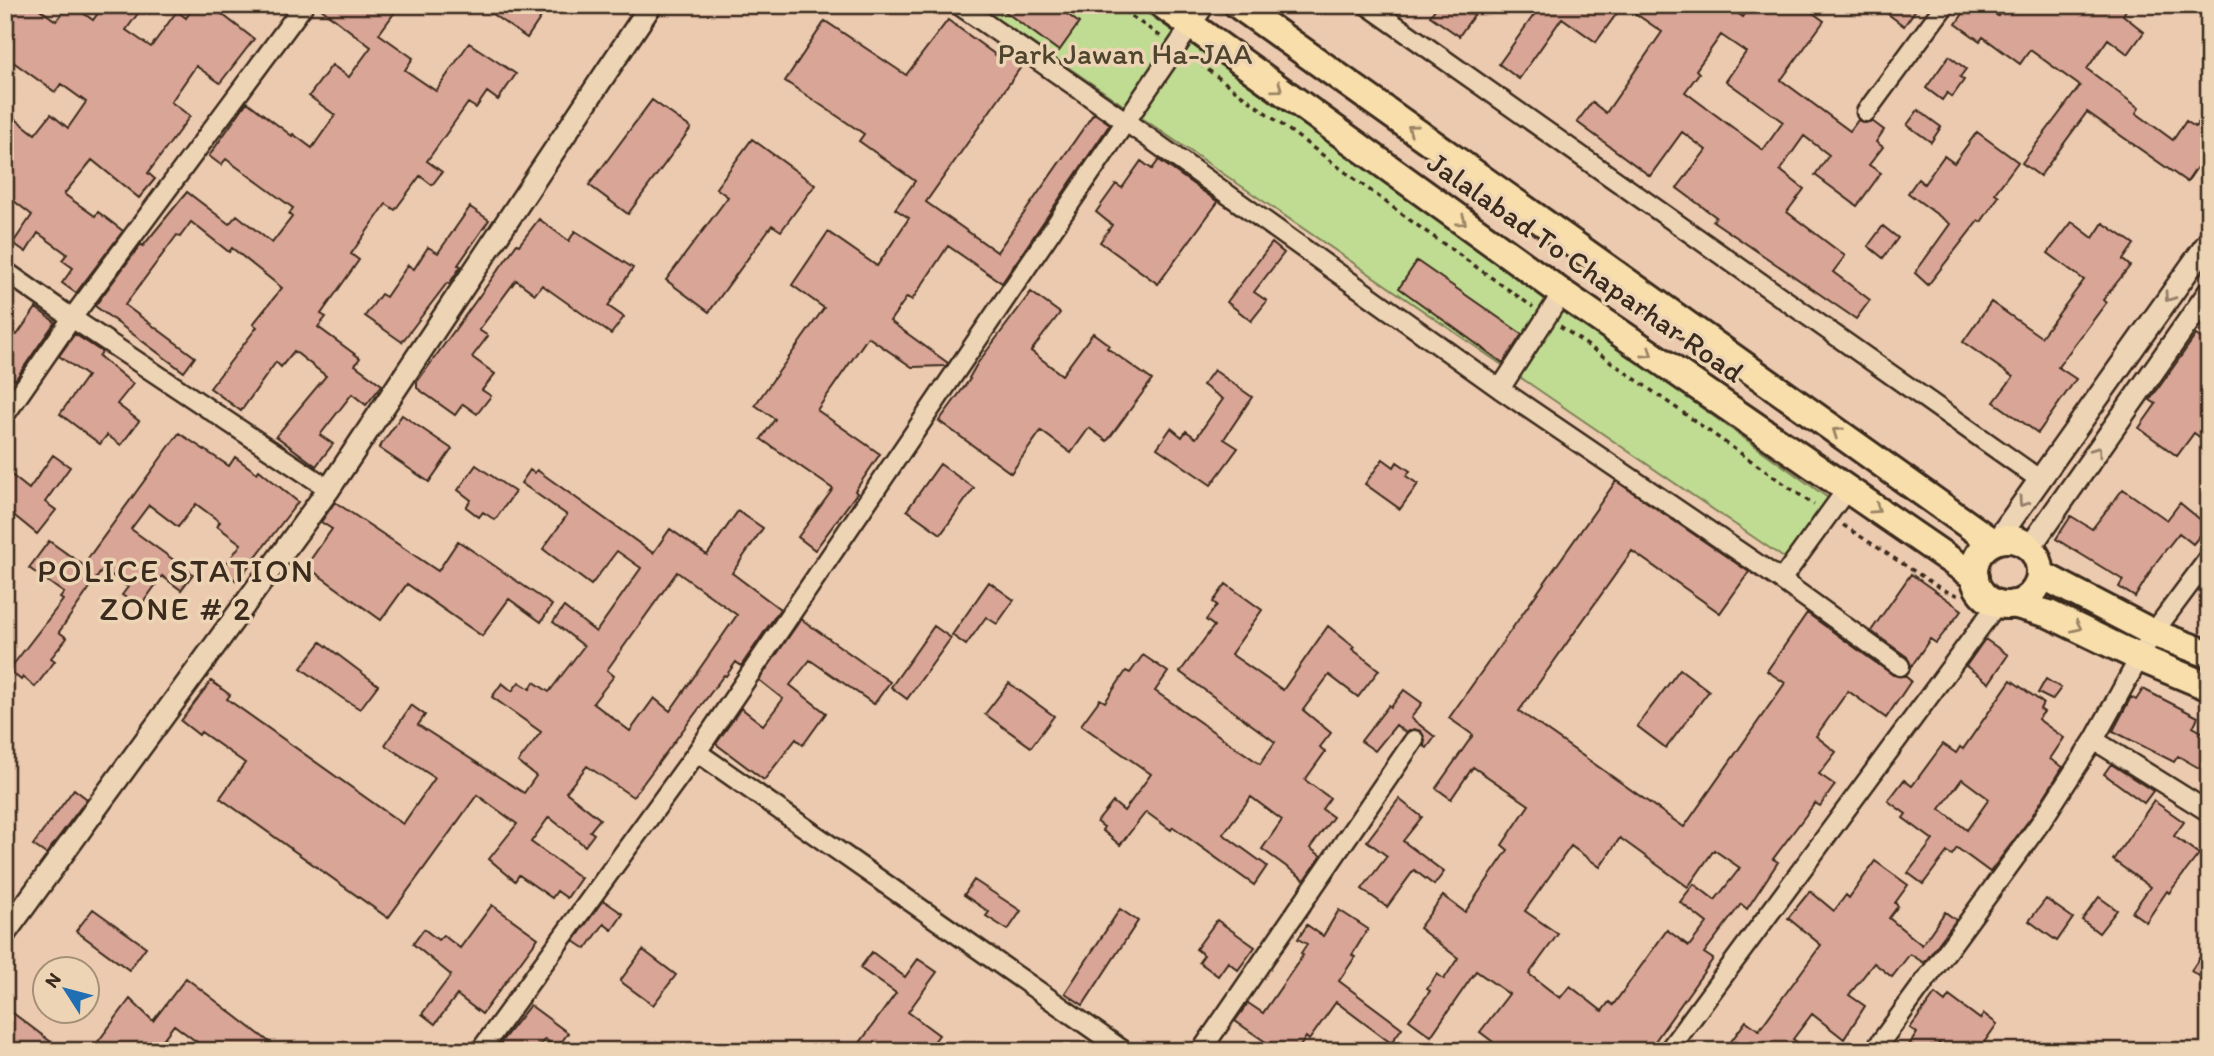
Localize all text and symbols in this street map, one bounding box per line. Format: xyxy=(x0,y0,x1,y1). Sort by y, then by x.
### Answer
park label: Park Jawan Ha-JAA xyxy=(997,35,1253,72)
one-way arrow xyxy=(1270,79,1283,92)
one-way arrow xyxy=(1407,125,1420,137)
street label: Jalalabad To Chaparhar Road xyxy=(1420,143,1752,391)
one-way arrow xyxy=(1455,213,1467,225)
one-way arrow xyxy=(2165,289,2177,302)
one-way arrow xyxy=(1640,345,1653,357)
one-way arrow xyxy=(1832,428,1845,440)
one-way arrow xyxy=(2089,446,2101,459)
one-way arrow xyxy=(2018,495,2031,508)
one-way arrow xyxy=(1868,501,1881,513)
district label: POLICE STATION ZONE # 2 xyxy=(37,551,315,628)
one-way arrow xyxy=(2070,619,2082,633)
north arrow xyxy=(32,954,102,1024)
text: N xyxy=(40,968,66,992)

